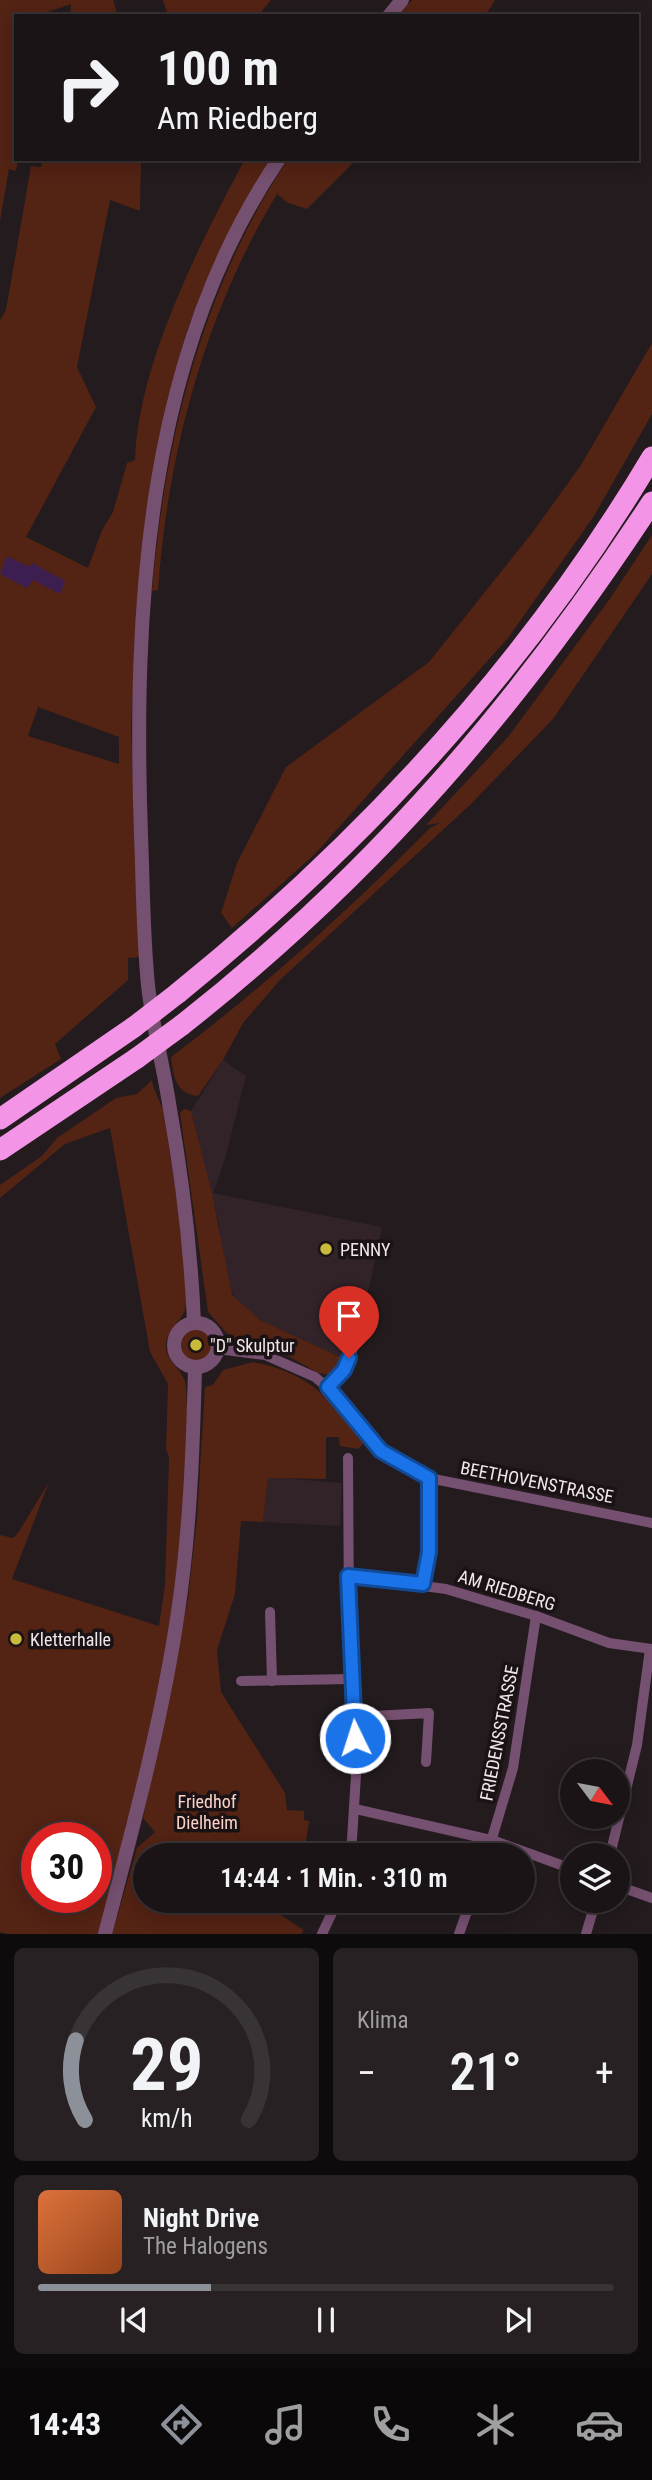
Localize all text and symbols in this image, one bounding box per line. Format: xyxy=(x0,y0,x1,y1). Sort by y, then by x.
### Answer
text: 100 m xyxy=(157,40,279,97)
icon: right xyxy=(42,42,133,133)
text: Am Riedberg xyxy=(157,99,318,137)
place label: PENNY xyxy=(340,1239,391,1260)
marker: PENNY xyxy=(318,1241,334,1257)
pin xyxy=(319,1286,379,1358)
icon: arrive xyxy=(330,1297,368,1335)
place label: "D" Skulptur xyxy=(210,1335,295,1356)
marker: "D" Skulptur xyxy=(188,1337,204,1353)
street label: BEETHOVENSTRASSE xyxy=(459,1457,615,1507)
street label: AM RIEDBERG xyxy=(456,1565,558,1615)
place label: Kletterhalle xyxy=(30,1629,111,1650)
marker: Kletterhalle xyxy=(8,1631,24,1647)
street label: FRIEDENSSTRASSE xyxy=(476,1663,522,1803)
position arrow xyxy=(318,1701,392,1775)
north arrow xyxy=(560,1759,630,1829)
map controls xyxy=(560,1759,630,1913)
park label: Friedhof Dielheim xyxy=(176,1791,238,1833)
speed limit sign: 30 xyxy=(21,1822,112,1913)
button: layers xyxy=(560,1843,630,1913)
text: 14:44 · 1 Min. · 310 m xyxy=(220,1863,448,1893)
text: Klima xyxy=(357,2007,408,2034)
text: 29 xyxy=(130,2023,203,2109)
text: 21° xyxy=(449,2042,522,2103)
text: − xyxy=(357,2051,376,2095)
text: + xyxy=(595,2051,614,2095)
text: km/h xyxy=(141,2104,192,2133)
text: Night Drive xyxy=(143,2203,259,2233)
text: The Halogens xyxy=(143,2233,268,2260)
icon: previous xyxy=(115,2301,153,2339)
icon: pause xyxy=(307,2301,345,2339)
icon: next xyxy=(499,2301,537,2339)
icon: directions xyxy=(157,2400,206,2449)
icon: music xyxy=(261,2400,310,2449)
icon: phone xyxy=(366,2400,415,2449)
icon: climate xyxy=(471,2400,520,2449)
icon: car xyxy=(575,2400,624,2449)
text: 14:43 xyxy=(28,2405,101,2443)

